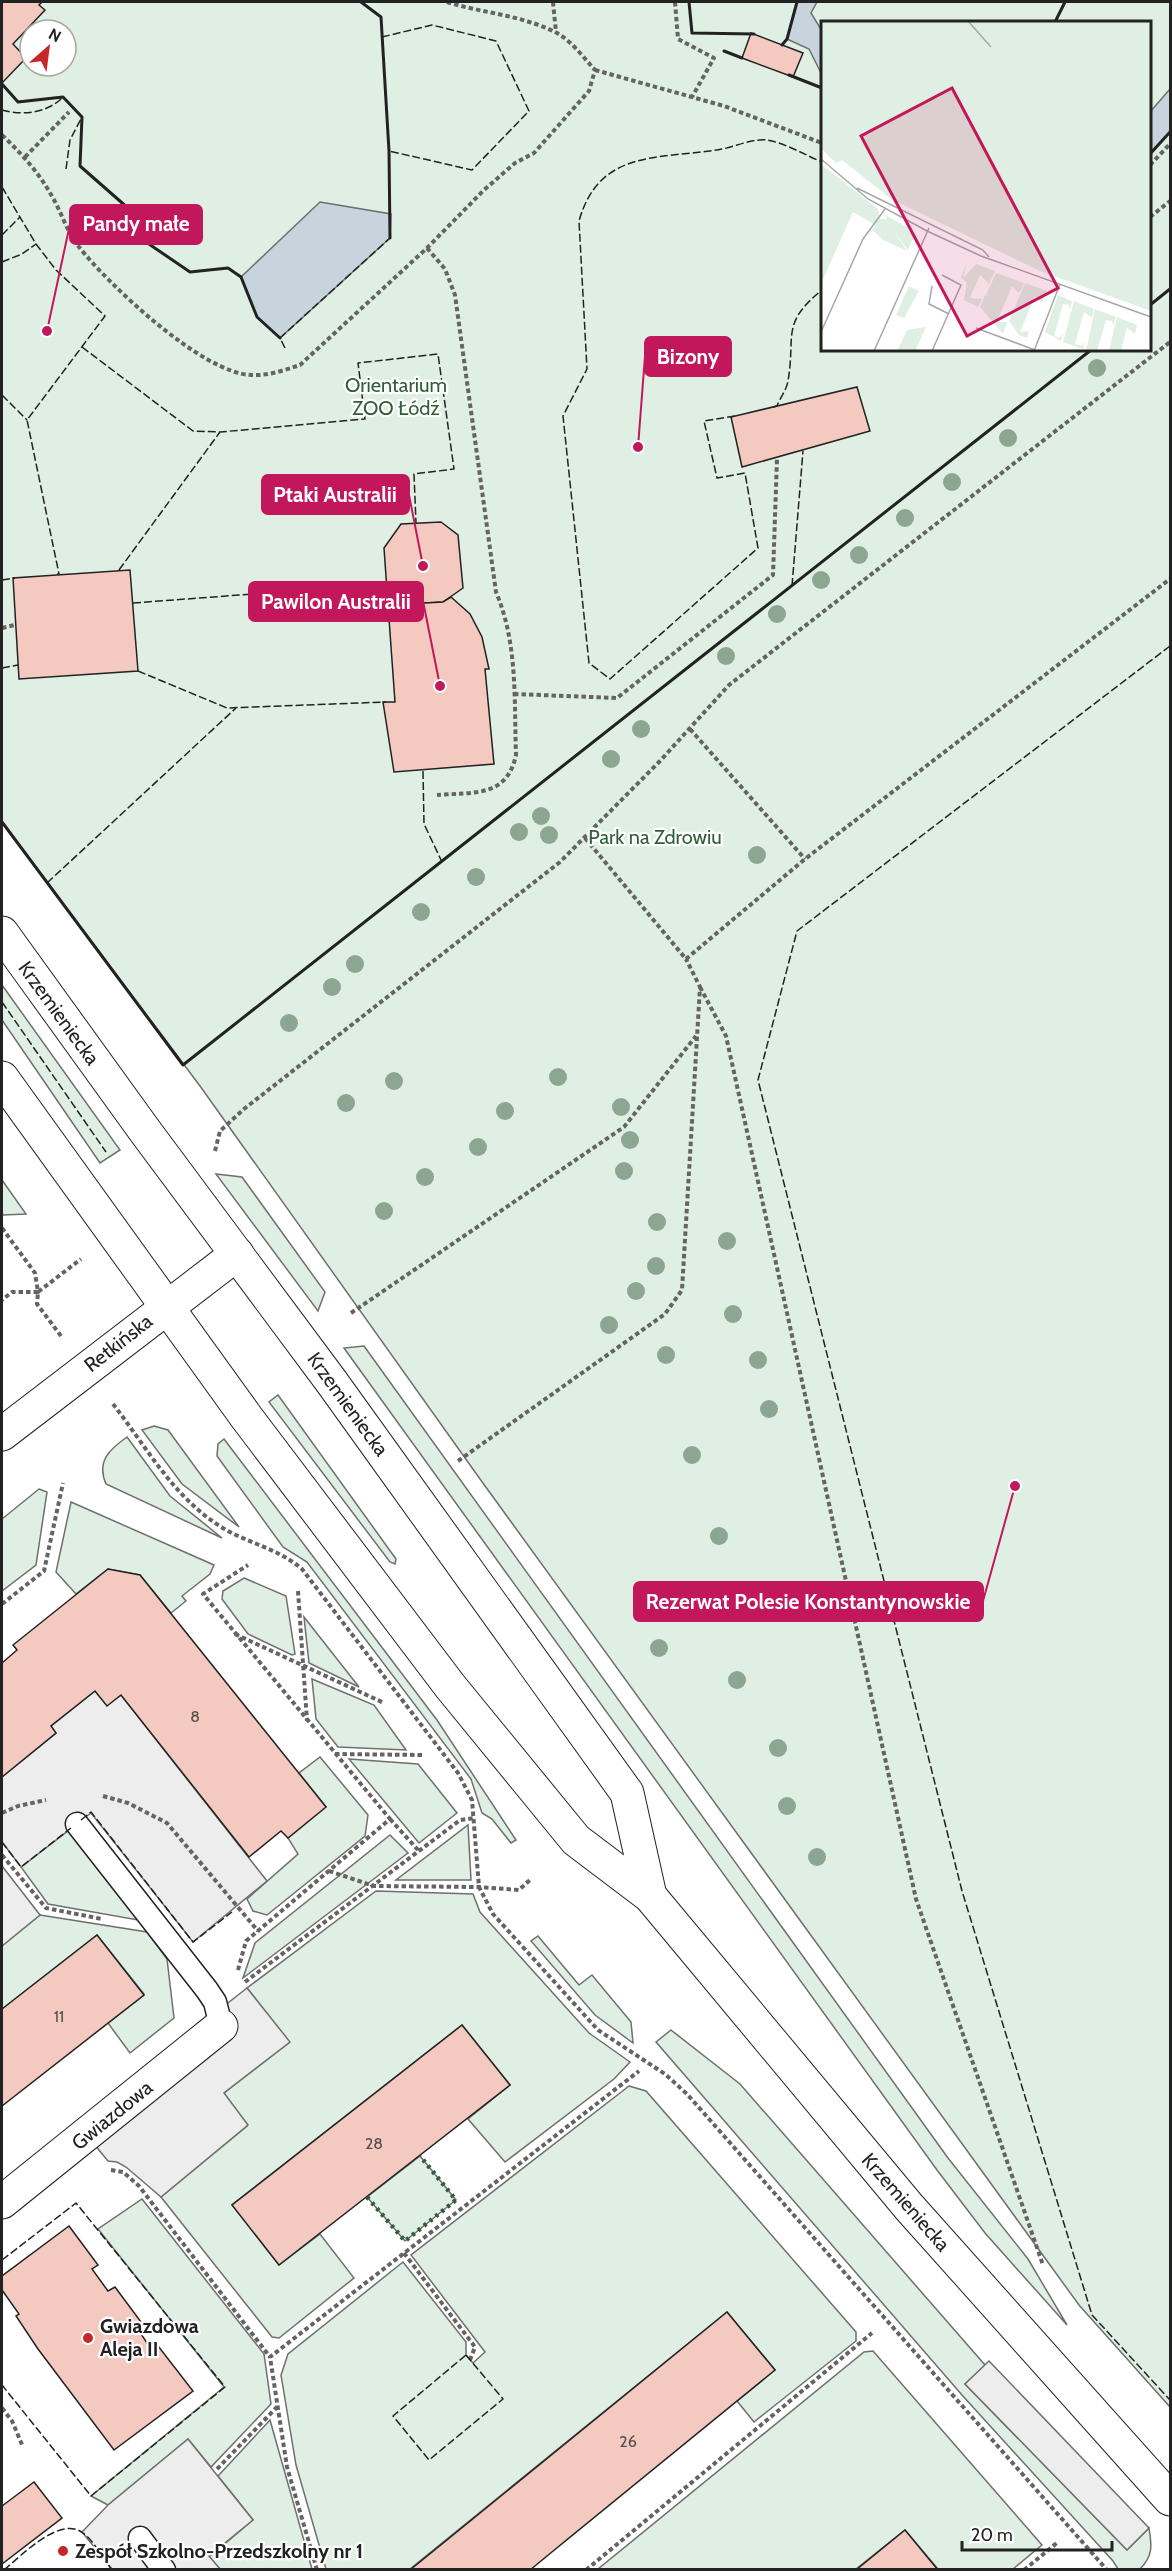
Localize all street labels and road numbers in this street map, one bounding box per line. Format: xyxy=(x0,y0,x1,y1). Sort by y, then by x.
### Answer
street label: Krzemieniecka xyxy=(13,956,105,1070)
street label: Retkińska xyxy=(79,1309,157,1377)
street label: Krzemieniecka xyxy=(302,1347,394,1461)
street label: Gwiazdowa xyxy=(67,2075,157,2155)
street label: Krzemieniecka xyxy=(857,2148,955,2256)

